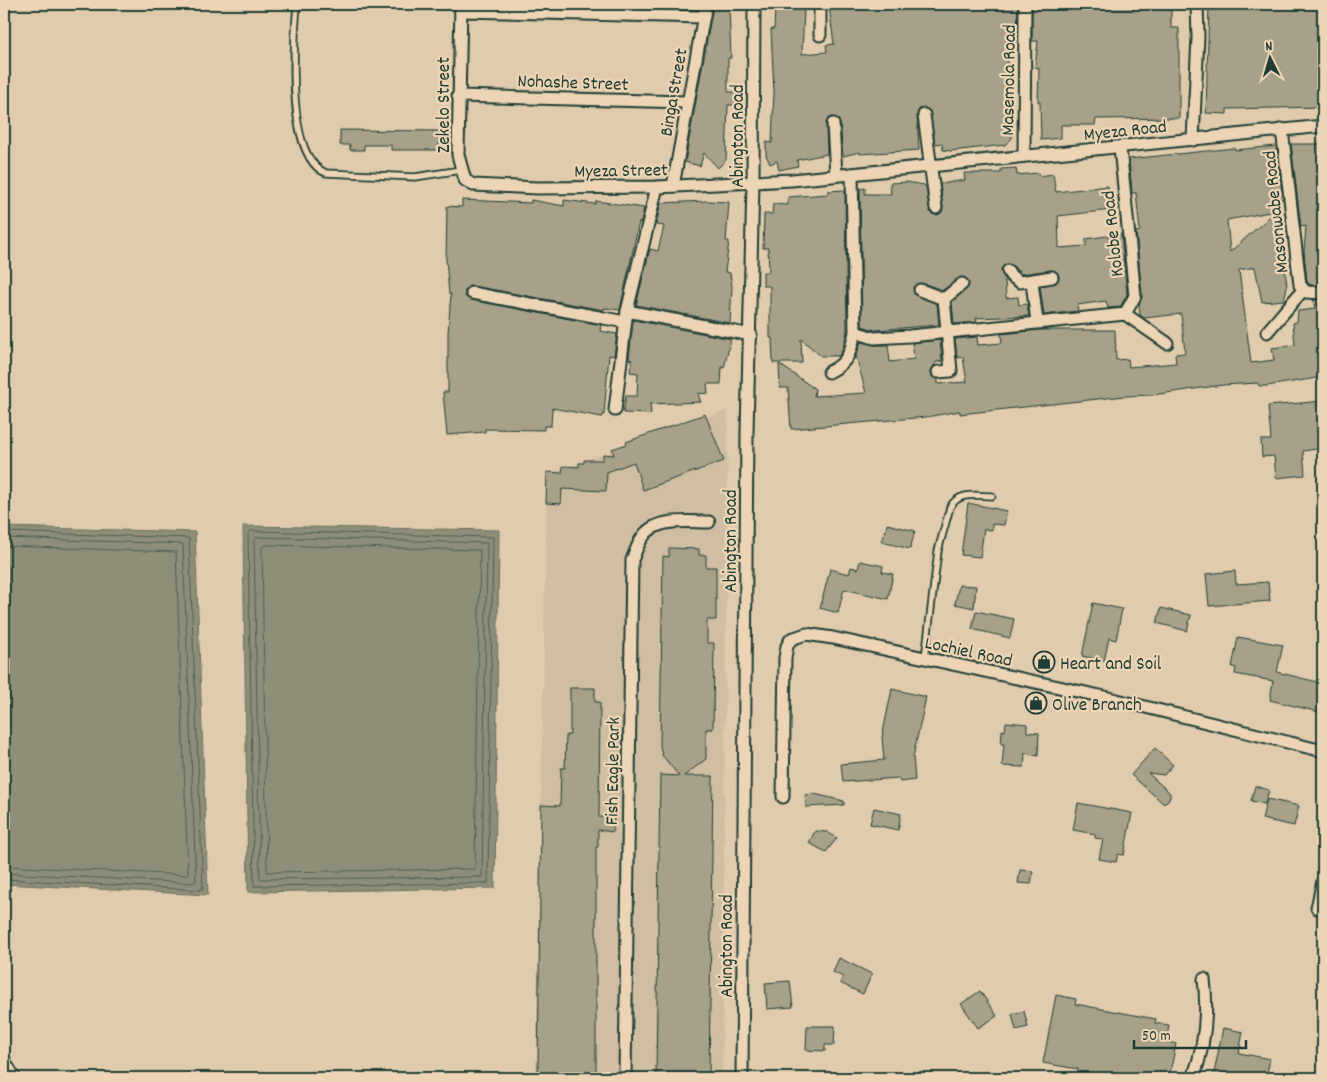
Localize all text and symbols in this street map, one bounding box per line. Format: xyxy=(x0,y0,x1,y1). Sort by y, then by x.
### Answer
street label: Masemola Road xyxy=(996,24,1025,136)
north arrow xyxy=(1244,32,1294,82)
text: N xyxy=(1265,37,1273,57)
street label: Binga Street xyxy=(654,46,696,139)
street label: Zekelo Street xyxy=(432,57,459,153)
street label: Nohashe Street xyxy=(517,69,629,100)
street label: Abington Road xyxy=(726,84,753,188)
street label: Myeza Road xyxy=(1083,115,1168,150)
street label: Masonwabe Road xyxy=(1258,149,1297,274)
street label: Myeza Street xyxy=(574,158,668,187)
street label: Kolobe Road xyxy=(1097,189,1132,278)
street label: Abington Road xyxy=(719,489,746,593)
street label: Lochiel Road xyxy=(922,631,1015,676)
shop icon: Heart and Soil xyxy=(1032,650,1056,674)
place label: Heart and Soil xyxy=(1060,652,1162,679)
shop icon: Olive Branch xyxy=(1024,691,1048,715)
place label: Olive Branch xyxy=(1052,693,1142,720)
street label: Fish Eagle Park xyxy=(600,716,629,826)
street label: Abington Road xyxy=(715,894,742,998)
scale bar xyxy=(1134,1017,1247,1049)
text: 50 m xyxy=(1142,1026,1171,1048)

